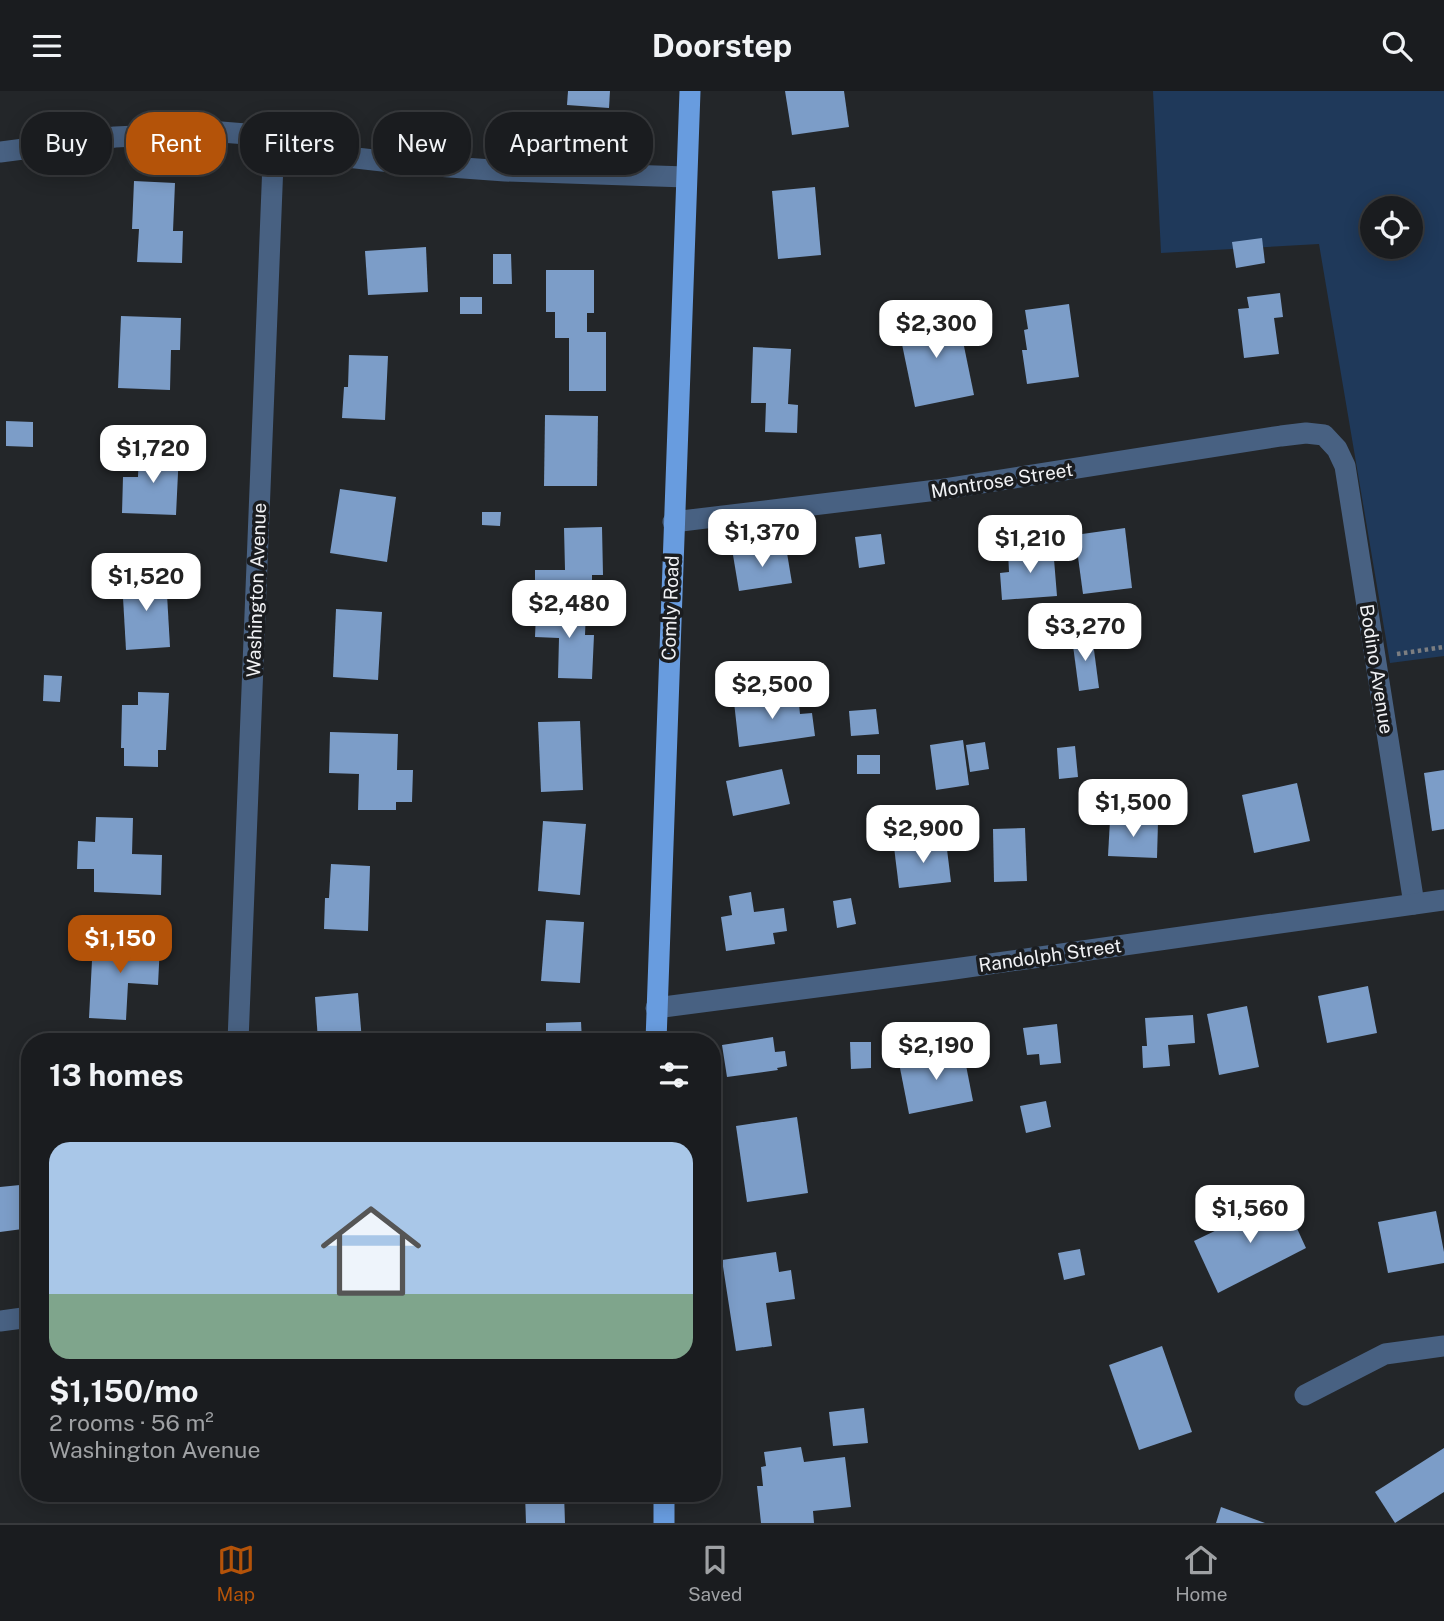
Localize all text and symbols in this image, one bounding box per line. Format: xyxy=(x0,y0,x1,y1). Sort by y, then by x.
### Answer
icon: menu xyxy=(28,27,66,65)
text: Doorstep xyxy=(652,27,792,64)
icon: search xyxy=(1378,27,1416,65)
chip: Buy xyxy=(21,112,112,175)
chip: Rent xyxy=(126,112,226,175)
chip: Filters xyxy=(240,112,359,175)
chip: New xyxy=(373,112,471,175)
chip: Apartment xyxy=(485,112,653,175)
map controls xyxy=(1360,196,1423,259)
button: locate xyxy=(1360,196,1423,259)
pin: $2,300 xyxy=(879,301,993,360)
text: $2,300 xyxy=(895,309,977,336)
pin: $1,720 xyxy=(96,425,210,485)
text: $1,720 xyxy=(116,434,190,461)
street label: Montrose Street xyxy=(929,458,1075,502)
street label: Washington Avenue xyxy=(242,502,270,678)
pin: $1,370 xyxy=(705,510,819,569)
pin: $1,210 xyxy=(973,515,1087,575)
text: $1,370 xyxy=(724,518,800,545)
text: $1,210 xyxy=(994,524,1066,551)
pin: $1,520 xyxy=(89,553,203,613)
street label: Comly Road xyxy=(657,555,683,661)
text: $1,520 xyxy=(108,562,184,589)
pin: $2,480 xyxy=(512,581,626,640)
text: $2,480 xyxy=(528,589,610,616)
street label: Bodino Avenue xyxy=(1356,602,1398,736)
pin: $3,270 xyxy=(1028,603,1142,663)
text: $3,270 xyxy=(1044,612,1126,639)
pin: $2,500 xyxy=(715,661,829,721)
text: $2,500 xyxy=(731,670,813,697)
pin: $1,500 xyxy=(1076,779,1190,839)
text: $1,500 xyxy=(1095,788,1171,815)
pin: $2,900 xyxy=(866,805,980,865)
text: $2,900 xyxy=(882,814,964,841)
pin: $1,150 xyxy=(63,915,177,975)
text: $1,150 xyxy=(84,924,156,951)
street label: Randolph Street xyxy=(977,934,1123,976)
pin: $2,190 xyxy=(879,1023,993,1082)
text: $2,190 xyxy=(898,1031,974,1058)
icon: filters xyxy=(655,1056,693,1094)
text: 13 homes xyxy=(49,1057,184,1093)
pin: $1,560 xyxy=(1193,1185,1307,1245)
icon: home xyxy=(308,1188,434,1314)
text: $1,560 xyxy=(1211,1194,1289,1221)
text: $1,150/mo xyxy=(49,1373,199,1409)
text: 2 rooms · 56 m² xyxy=(49,1409,214,1436)
text: Washington Avenue xyxy=(49,1436,260,1463)
tab: Map xyxy=(216,1541,255,1605)
tab: Saved xyxy=(688,1541,742,1605)
tab: Home xyxy=(1175,1541,1228,1605)

